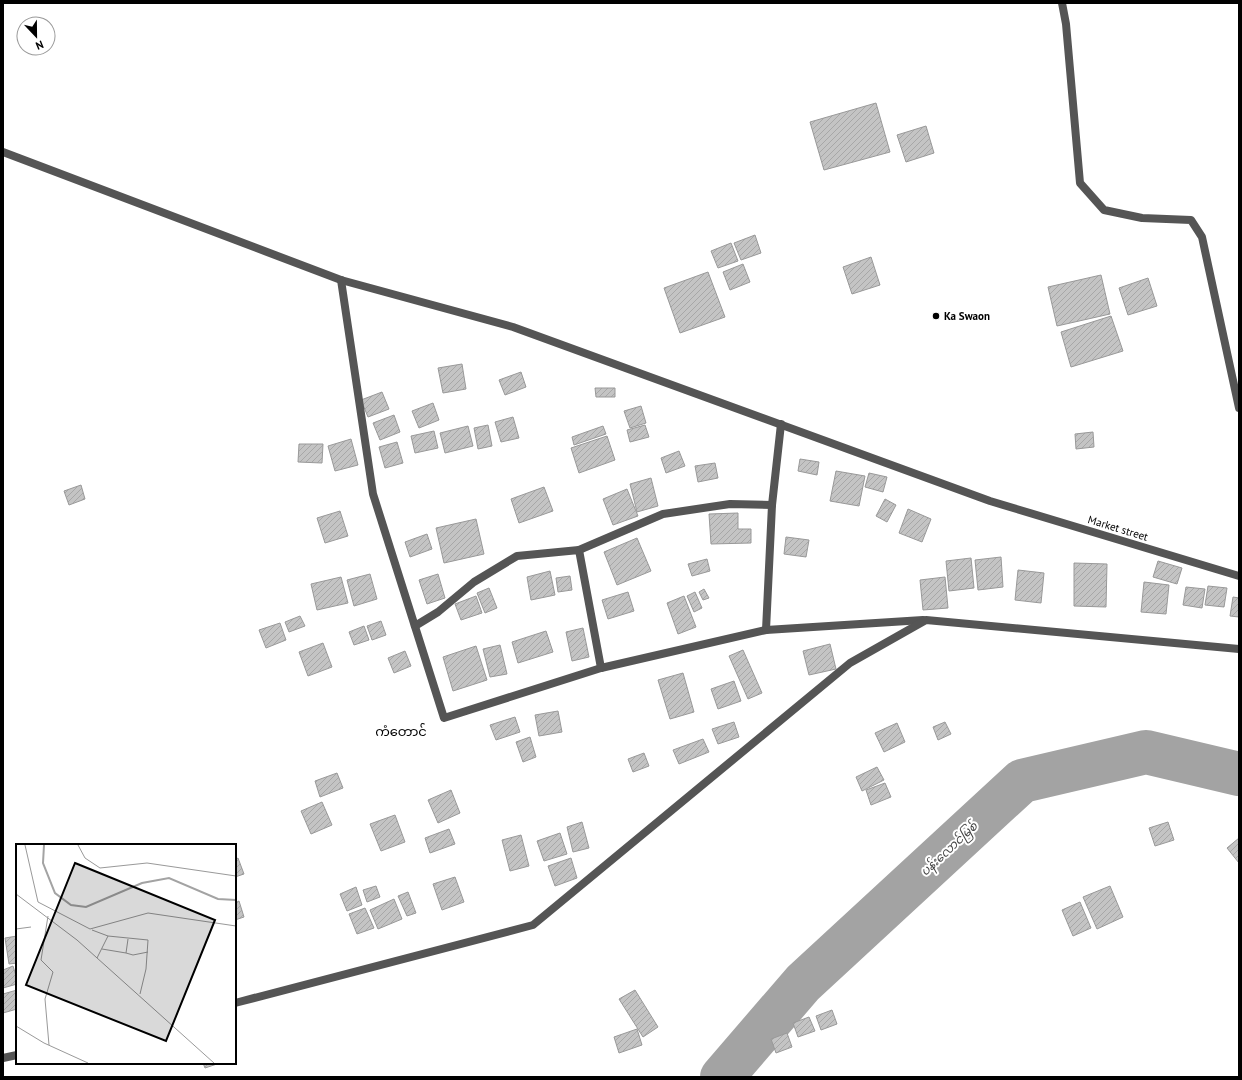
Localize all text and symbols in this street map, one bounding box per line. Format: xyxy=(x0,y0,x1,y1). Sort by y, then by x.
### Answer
north arrow xyxy=(16,16,56,56)
text: N xyxy=(34,37,46,53)
place label: Ka Swaon xyxy=(944,309,990,323)
marker: Ka Swaon xyxy=(931,311,941,321)
street label: Market street xyxy=(1086,512,1150,544)
district label: ကံတောင် xyxy=(375,723,427,740)
water label: ပန်းလောင်မြစ် xyxy=(916,817,983,881)
inset map xyxy=(16,844,236,1064)

